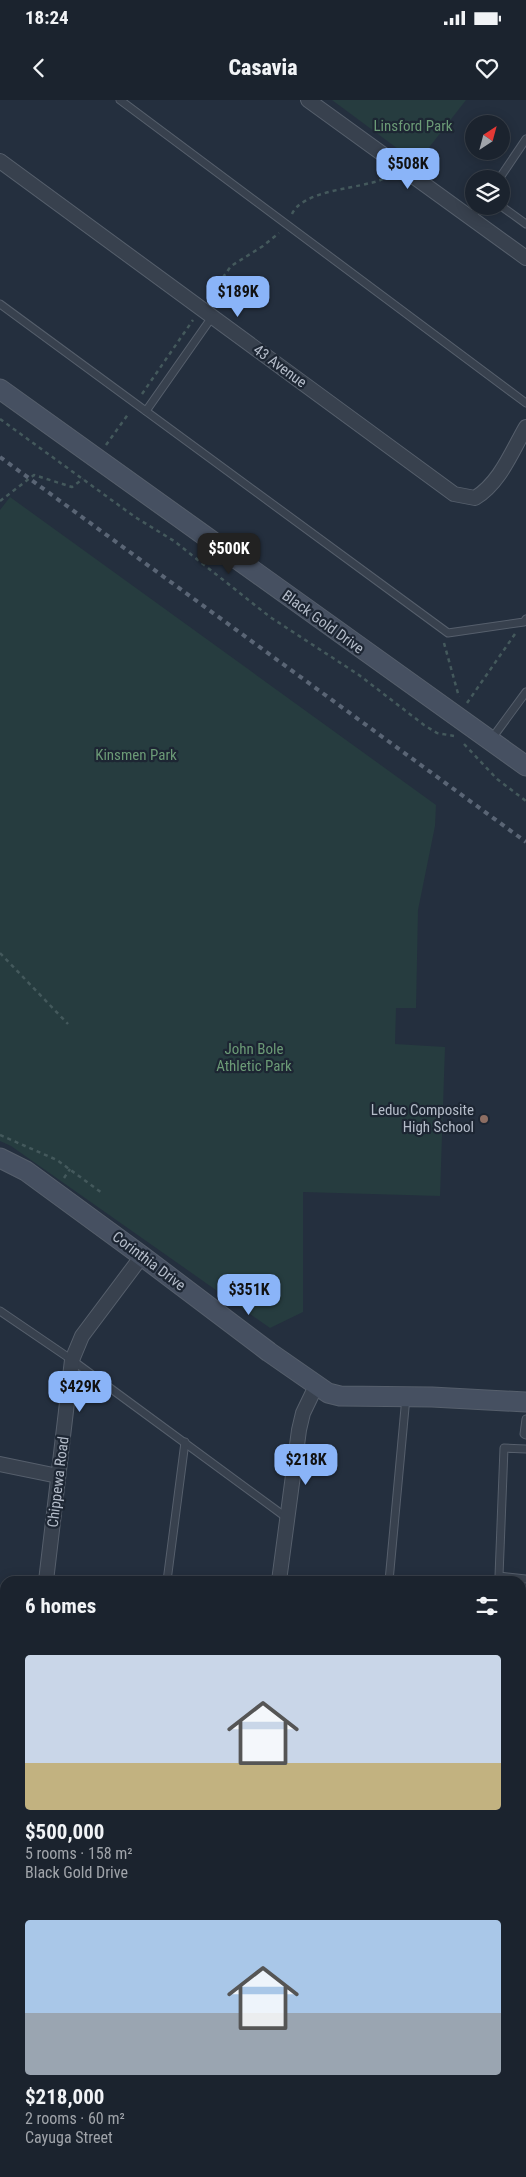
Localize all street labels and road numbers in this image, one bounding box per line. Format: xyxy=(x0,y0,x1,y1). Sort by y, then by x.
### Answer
street label: 43 Avenue xyxy=(250,341,310,391)
street label: Black Gold Drive xyxy=(279,586,367,658)
street label: Corinthia Drive xyxy=(109,1228,189,1294)
street label: Chippewa Road xyxy=(43,1435,73,1529)

